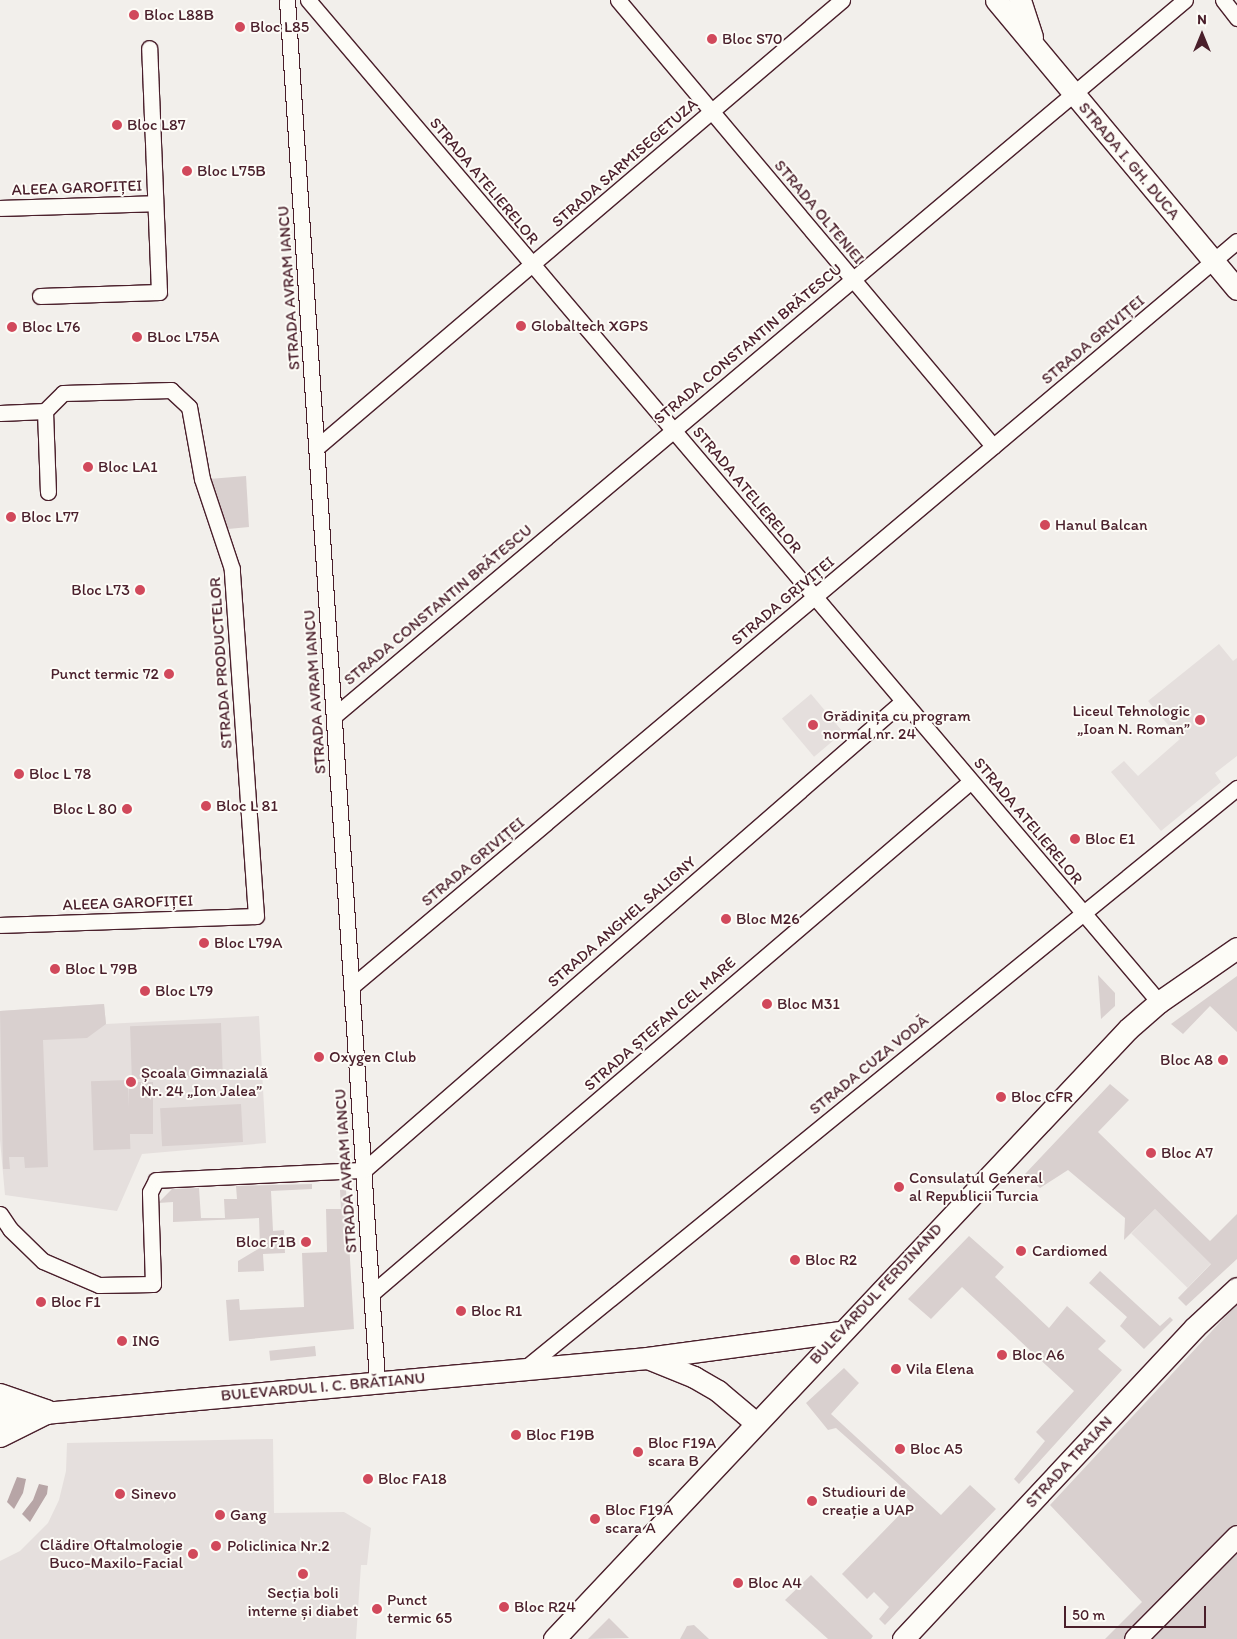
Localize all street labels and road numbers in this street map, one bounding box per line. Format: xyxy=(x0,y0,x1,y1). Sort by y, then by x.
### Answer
street label: STRADA SARMISEGETUZA xyxy=(549,95,701,231)
street label: STRADA I. GH. DUCA xyxy=(1074,98,1184,224)
street label: STRADA ATELIERELOR xyxy=(425,113,543,249)
street label: STRADA OLTENIEI xyxy=(770,156,868,268)
street label: ALEEA GAROFIȚEI xyxy=(12,176,142,200)
street label: STRADA AVRAM IANCU xyxy=(274,205,304,371)
street label: STRADA CONSTANTIN BRĂTESCU xyxy=(649,259,847,429)
street label: STRADA GRIVIȚEI xyxy=(1038,292,1148,388)
street label: STRADA ATELIERELOR xyxy=(688,422,806,558)
street label: STRADA CONSTANTIN BRĂTESCU xyxy=(339,520,537,690)
street label: STRADA GRIVIȚEI xyxy=(728,553,838,649)
street label: STRADA PRODUCTELOR xyxy=(205,577,237,749)
street label: STRADA AVRAM IANCU xyxy=(300,609,330,775)
street label: STRADA ATELIERELOR xyxy=(969,753,1087,889)
street label: STRADA GRIVIȚEI xyxy=(418,814,528,910)
street label: STRADA ANGHEL SALIGNY xyxy=(544,853,700,991)
street label: ALEEA GAROFIȚEI xyxy=(63,891,193,915)
street label: STRADA ȘTEFAN CEL MARE xyxy=(580,953,740,1095)
street label: STRADA CUZA VODĂ xyxy=(806,1011,932,1119)
street label: STRADA AVRAM IANCU xyxy=(331,1088,361,1254)
street label: BULEVARDUL FERDINAND xyxy=(806,1220,946,1368)
street label: BULEVARDUL I. C. BRĂTIANU xyxy=(218,1368,428,1406)
street label: STRADA TRAIAN xyxy=(1022,1413,1116,1511)

